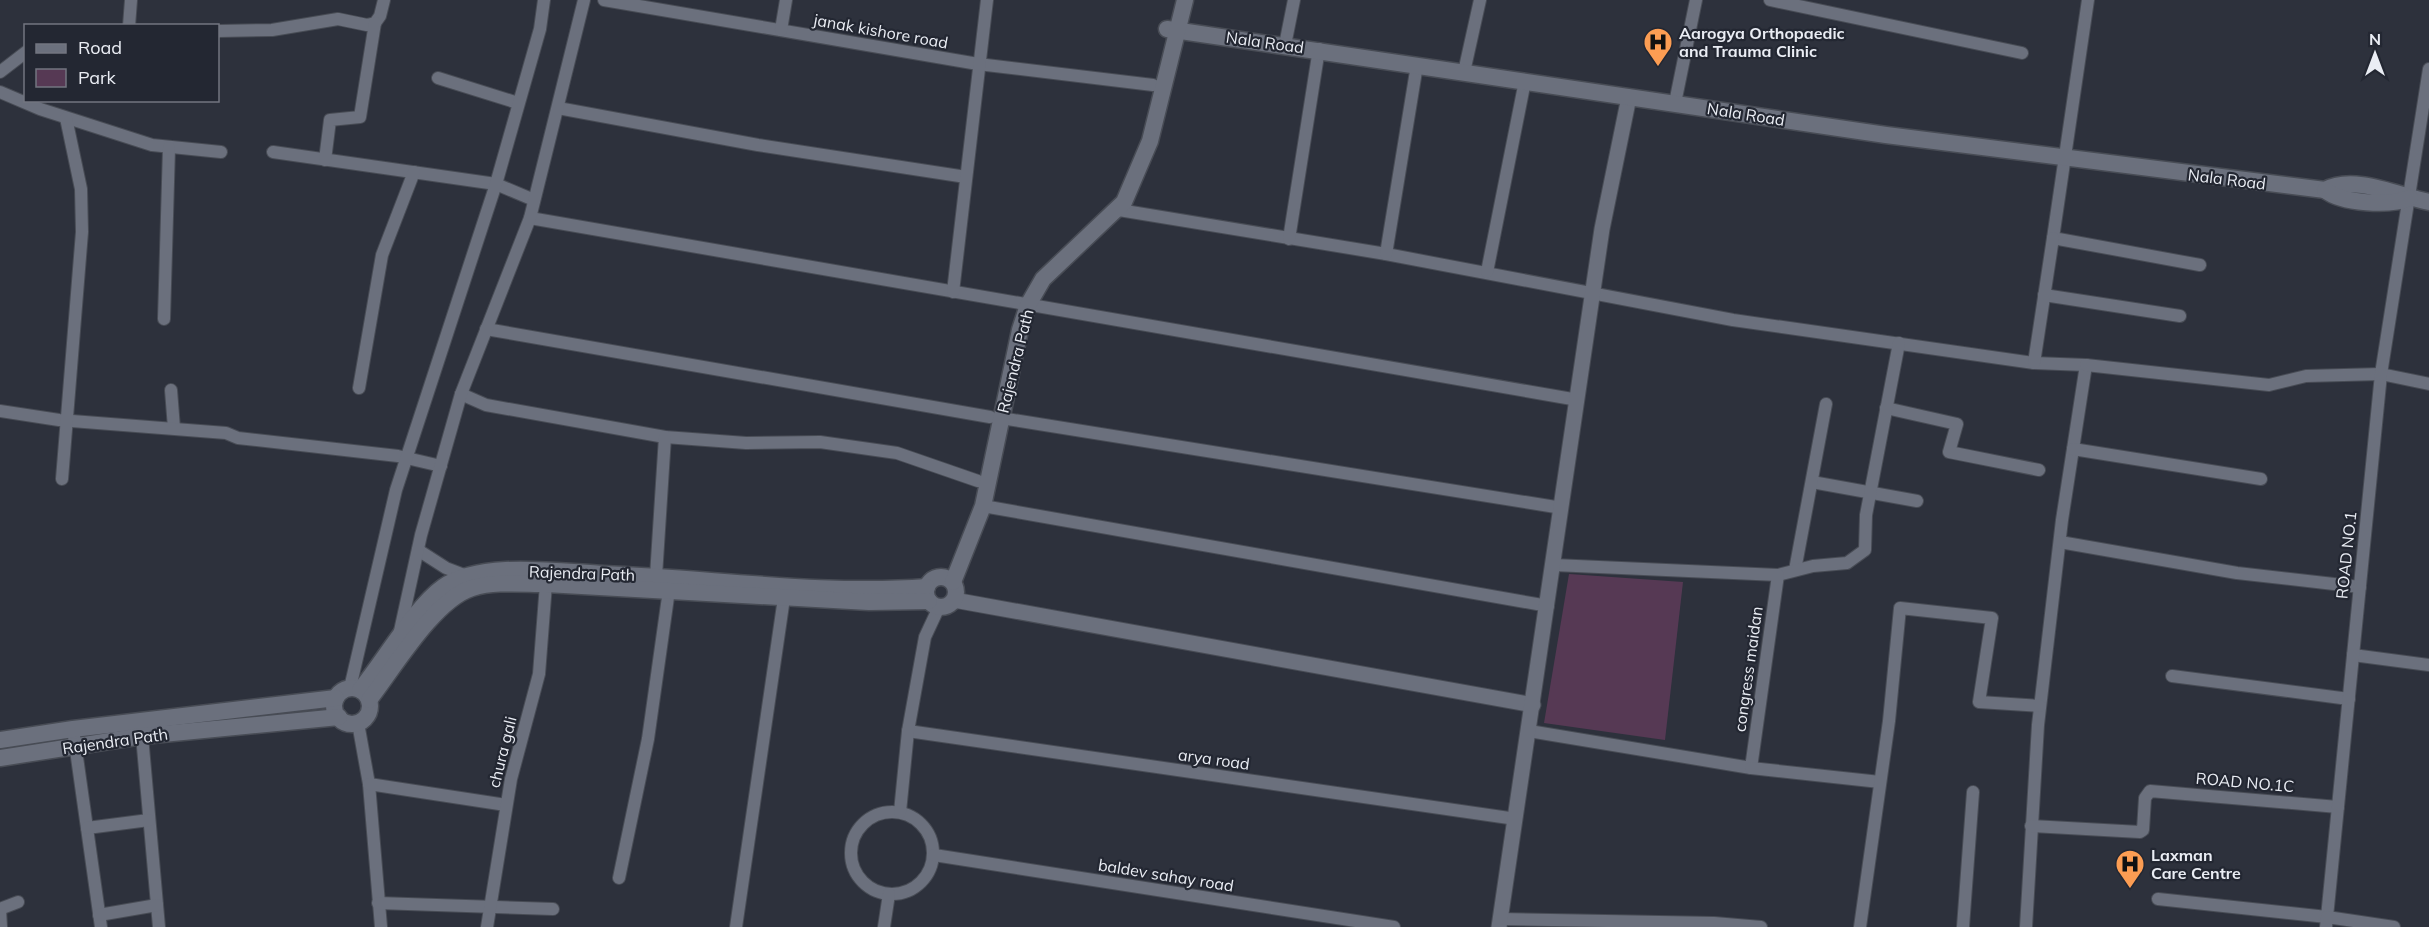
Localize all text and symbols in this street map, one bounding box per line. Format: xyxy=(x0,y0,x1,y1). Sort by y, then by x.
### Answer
street label: janak kishore road xyxy=(811,9,950,53)
place label: Aarogya Orthopaedic and Trauma Clinic xyxy=(1679,23,1845,61)
legend xyxy=(24,24,219,102)
north arrow xyxy=(2345,24,2405,84)
hospital icon: Aarogya Orthopaedic and Trauma Clinic xyxy=(1642,26,1674,68)
street label: Nala Road xyxy=(1225,27,1305,57)
text: N xyxy=(2369,29,2381,49)
text: Road xyxy=(78,36,122,59)
text: Park xyxy=(78,66,117,89)
street label: Nala Road xyxy=(1706,98,1786,130)
street label: Nala Road xyxy=(2187,164,2267,194)
street label: Rajendra Path xyxy=(992,307,1038,415)
street label: ROAD NO.1 xyxy=(2331,510,2361,600)
street label: Rajendra Path xyxy=(529,561,635,585)
street label: congress maidan xyxy=(1729,605,1767,733)
street label: chura gali xyxy=(483,714,521,790)
street label: Rajendra Path xyxy=(61,724,169,758)
street label: arya road xyxy=(1177,744,1251,774)
street label: ROAD NO.1C xyxy=(2195,768,2295,796)
place label: Laxman Care Centre xyxy=(2151,845,2241,883)
hospital icon: Laxman Care Centre xyxy=(2114,848,2146,890)
street label: baldev sahay road xyxy=(1097,854,1235,896)

